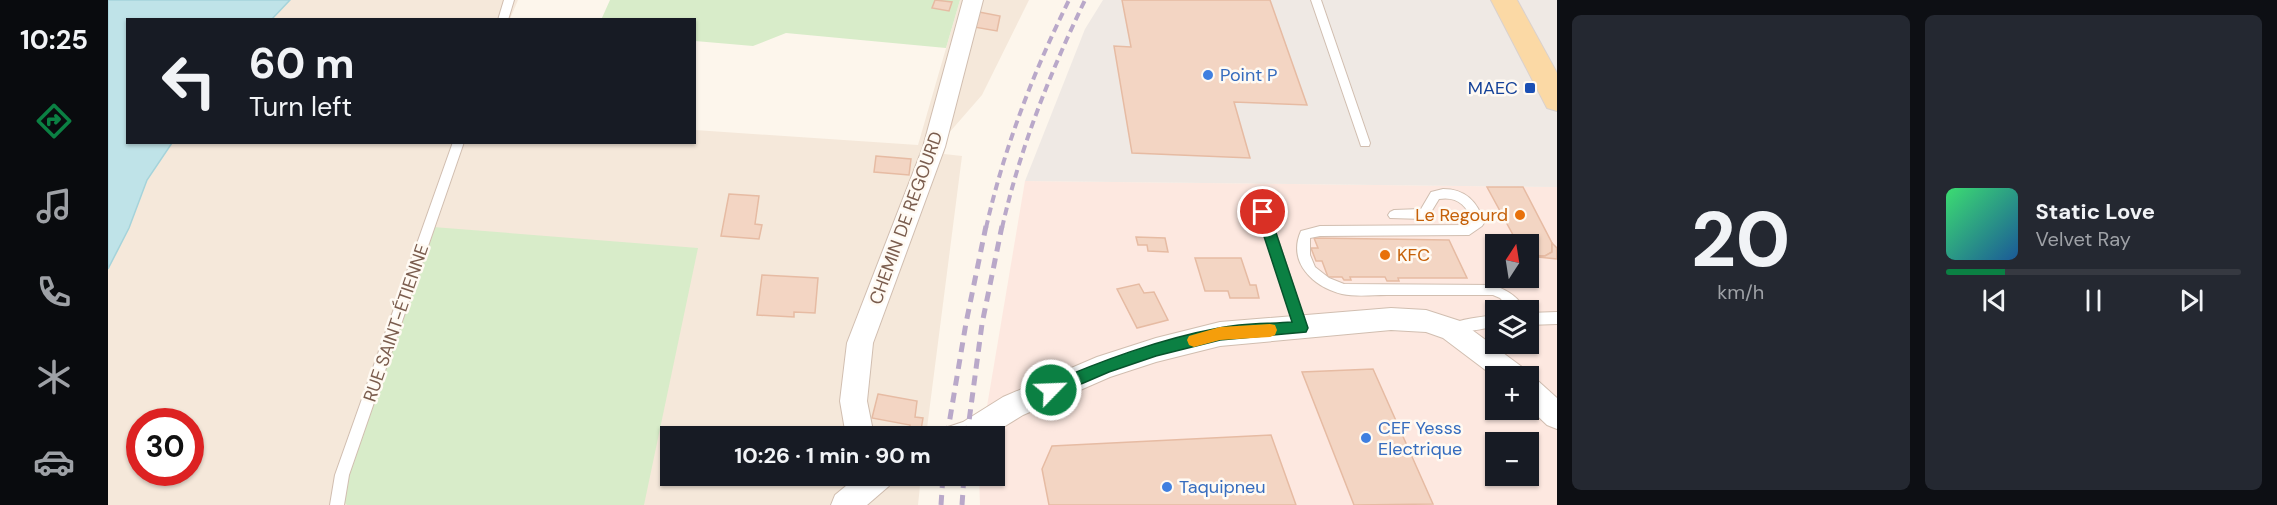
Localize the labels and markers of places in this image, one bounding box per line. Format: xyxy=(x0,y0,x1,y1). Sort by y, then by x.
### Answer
place label: Point P xyxy=(1220,63,1278,87)
marker: Point P xyxy=(1201,68,1215,82)
place label: MAEC xyxy=(1468,76,1518,100)
marker: MAEC xyxy=(1523,81,1537,95)
pin xyxy=(1237,186,1288,237)
place label: Le Regourd xyxy=(1415,203,1508,227)
marker: Le Regourd xyxy=(1513,208,1527,222)
place label: KFC xyxy=(1397,243,1430,267)
marker: KFC xyxy=(1378,248,1392,262)
place label: CEF Yesss Electrique xyxy=(1378,416,1462,461)
marker: CEF Yesss Electrique xyxy=(1359,431,1373,445)
place label: Taquipneu xyxy=(1179,475,1266,499)
marker: Taquipneu xyxy=(1160,480,1174,494)

